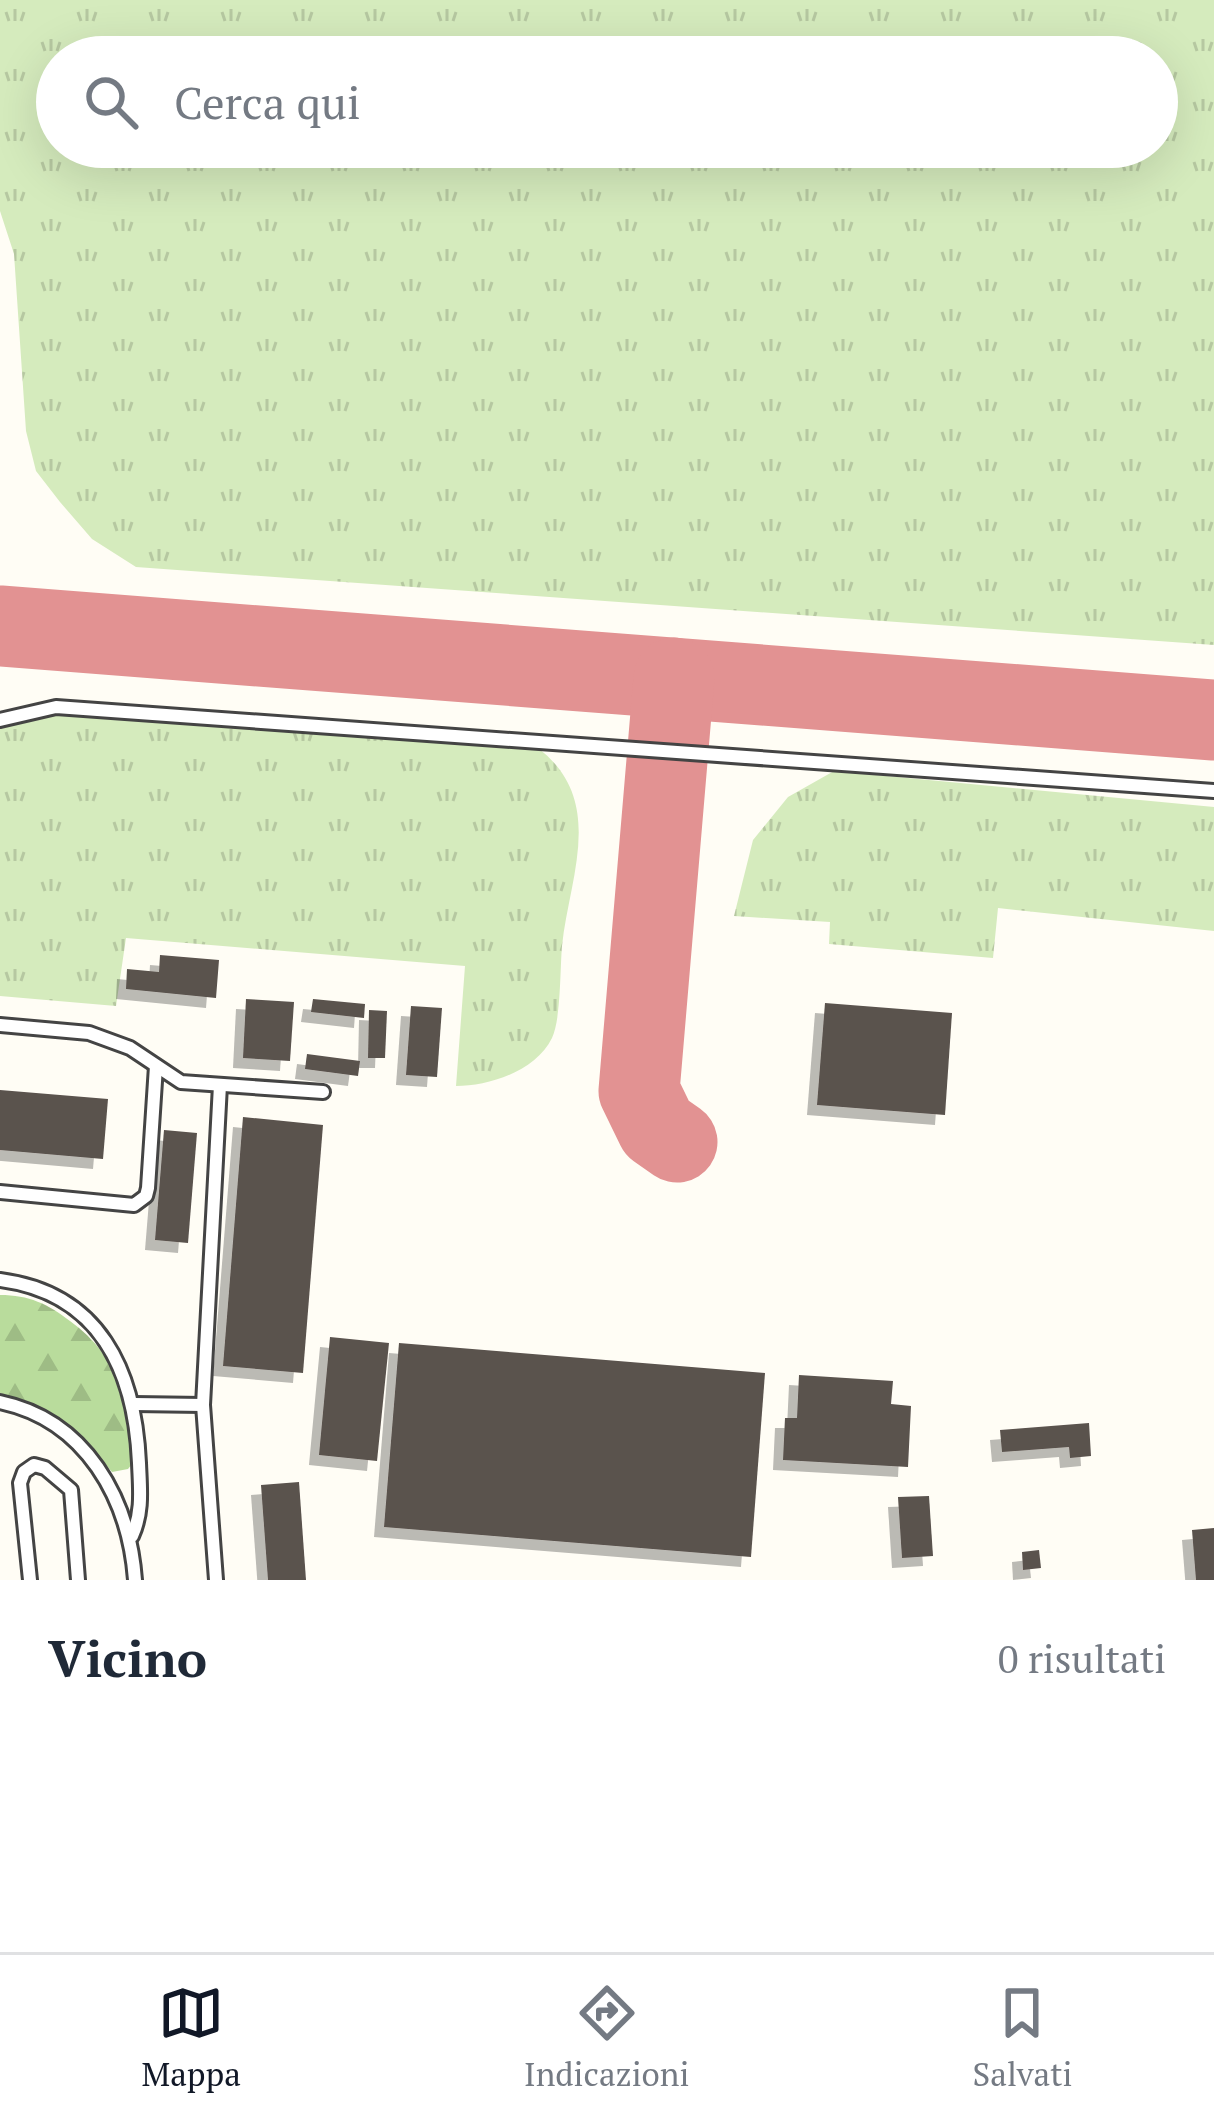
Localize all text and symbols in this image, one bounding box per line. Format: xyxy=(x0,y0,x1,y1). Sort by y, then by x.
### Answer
search box xyxy=(36,36,1178,168)
icon: search xyxy=(78,69,144,135)
text: Cerca qui xyxy=(174,72,360,132)
text: Vicino xyxy=(48,1624,207,1692)
text: 0 risultati xyxy=(998,1632,1166,1684)
tab: Mappa xyxy=(142,1980,241,2095)
tab: Indicazioni xyxy=(524,1980,689,2095)
tab: Salvati xyxy=(973,1980,1072,2095)

